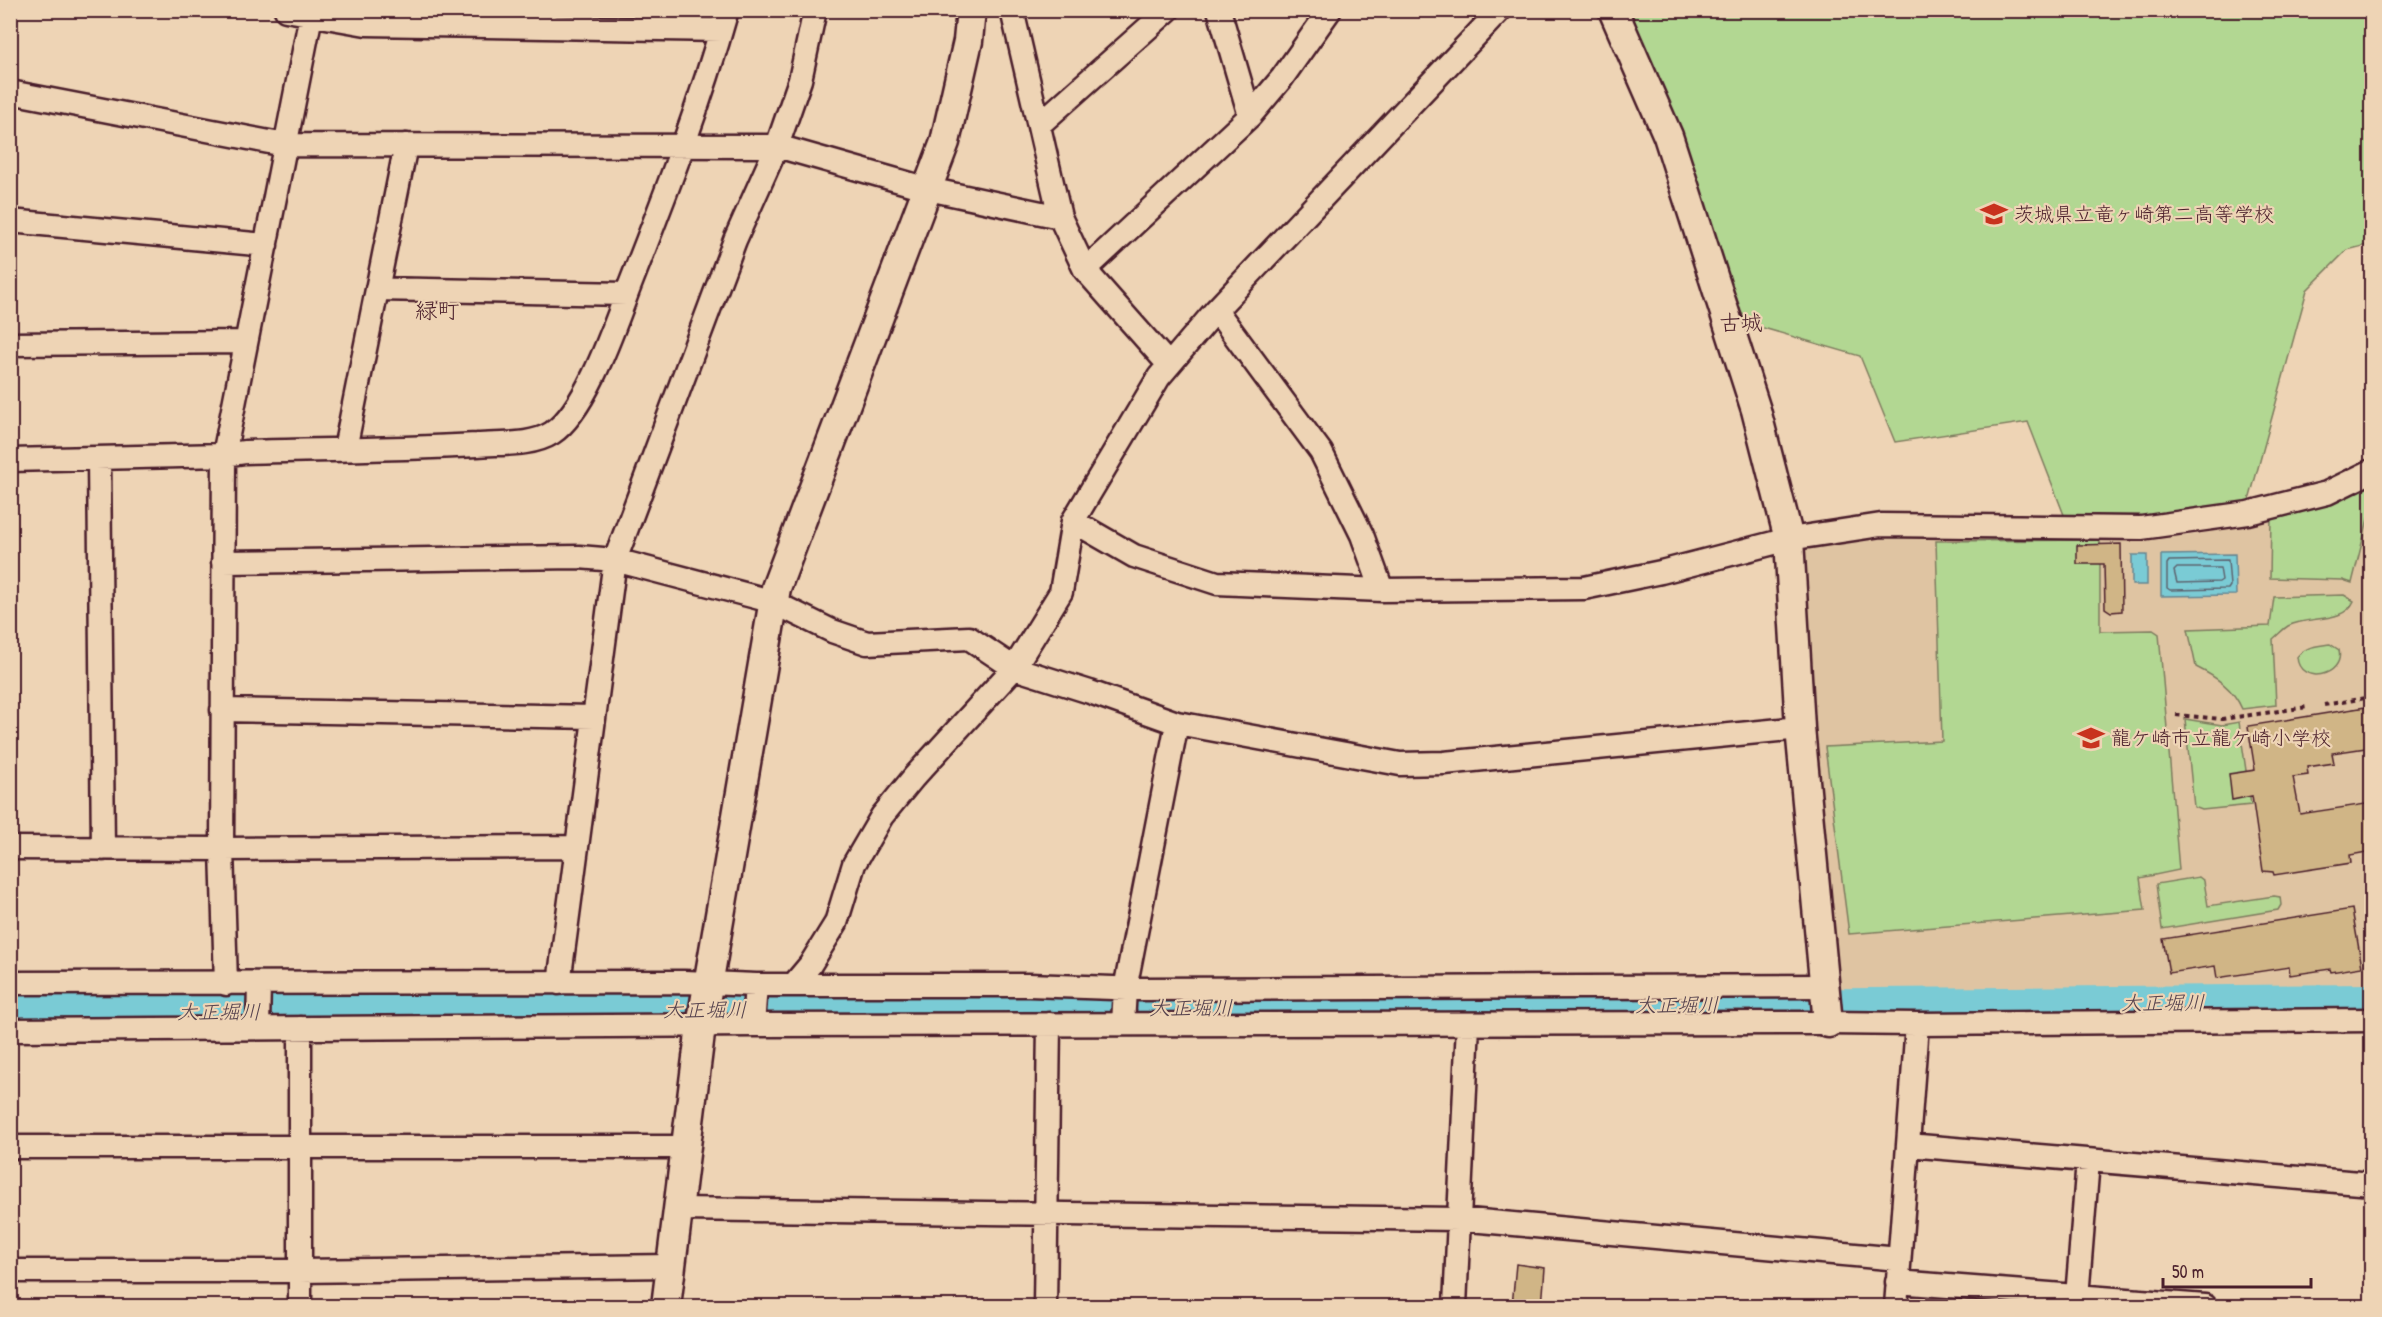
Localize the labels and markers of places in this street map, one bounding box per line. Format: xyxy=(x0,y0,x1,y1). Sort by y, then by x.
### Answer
school or university icon: 茨城県立竜ヶ崎第二高等学校 xyxy=(1979,199,2009,229)
place label: 茨城県立竜ヶ崎第二高等学校 xyxy=(2014,200,2274,227)
school or university icon: 龍ケ崎市立龍ケ崎小学校 xyxy=(2076,723,2106,753)
place label: 龍ケ崎市立龍ケ崎小学校 xyxy=(2111,724,2331,751)

